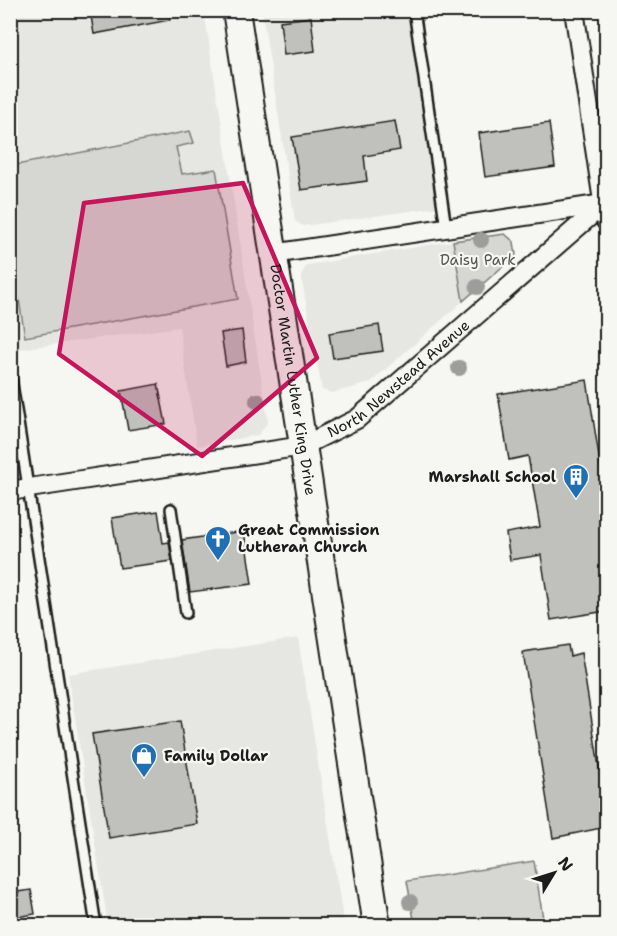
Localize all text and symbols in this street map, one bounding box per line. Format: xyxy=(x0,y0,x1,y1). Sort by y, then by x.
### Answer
park label: Daisy Park xyxy=(440,250,516,270)
street label: Doctor Martin Luther King Drive xyxy=(265,263,321,497)
street label: North Newstead Avenue xyxy=(324,315,474,442)
building icon: Marshall School xyxy=(561,462,591,500)
place label: Marshall School xyxy=(428,467,556,487)
place label: Great Commission Lutheran Church xyxy=(238,520,379,557)
church icon: Great Commission Lutheran Church xyxy=(203,524,233,562)
shop icon: Family Dollar xyxy=(129,741,159,779)
place label: Family Dollar xyxy=(164,746,268,766)
north arrow xyxy=(524,843,584,903)
text: N xyxy=(553,853,578,876)

